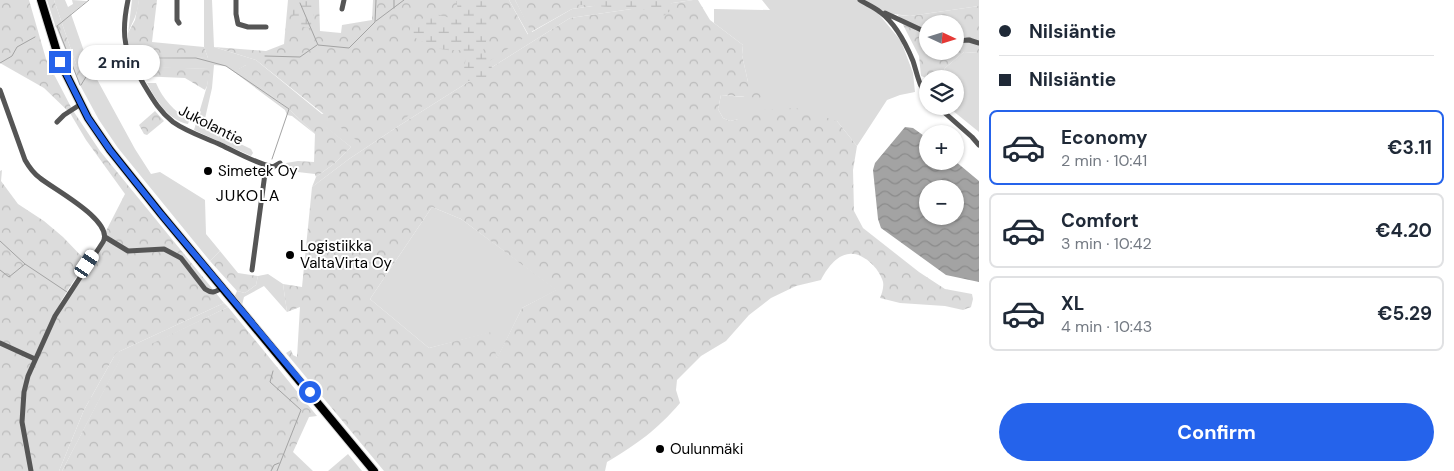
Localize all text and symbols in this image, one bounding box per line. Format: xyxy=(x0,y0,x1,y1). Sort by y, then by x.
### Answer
north arrow xyxy=(919,15,964,60)
map controls xyxy=(919,15,964,225)
text: Nilsiäntie xyxy=(1029,19,1116,44)
callout: 2 min xyxy=(78,44,160,80)
route end xyxy=(49,51,71,73)
text: 2 min xyxy=(98,52,140,73)
text: Nilsiäntie xyxy=(1029,67,1116,92)
button: layers xyxy=(919,70,964,115)
street label: Jukolantie xyxy=(175,100,247,150)
button: + xyxy=(919,125,964,170)
icon: car xyxy=(1001,125,1046,170)
text: Economy xyxy=(1061,125,1148,150)
text: €3.11 xyxy=(1388,135,1432,160)
text: 2 min · 10:41 xyxy=(1061,150,1147,171)
place label: Simetek Oy xyxy=(218,161,298,181)
marker: Simetek Oy xyxy=(202,165,214,177)
button: − xyxy=(919,180,964,225)
district label: JUKOLA xyxy=(216,185,280,206)
icon: car xyxy=(1001,208,1046,253)
text: Comfort xyxy=(1061,208,1139,233)
text: €4.20 xyxy=(1376,218,1432,243)
text: 3 min · 10:42 xyxy=(1061,233,1152,254)
place label: Logistiikka ValtaVirta Oy xyxy=(300,236,393,273)
car xyxy=(72,247,101,281)
marker: Logistiikka ValtaVirta Oy xyxy=(284,249,296,261)
icon: car xyxy=(1001,291,1046,336)
text: XL xyxy=(1061,291,1084,316)
text: €5.29 xyxy=(1377,301,1432,326)
text: 4 min · 10:43 xyxy=(1061,316,1152,337)
route start xyxy=(299,381,321,403)
button: Confirm xyxy=(999,403,1434,461)
place label: Oulunmäki xyxy=(670,439,743,459)
marker: Oulunmäki xyxy=(654,443,666,455)

